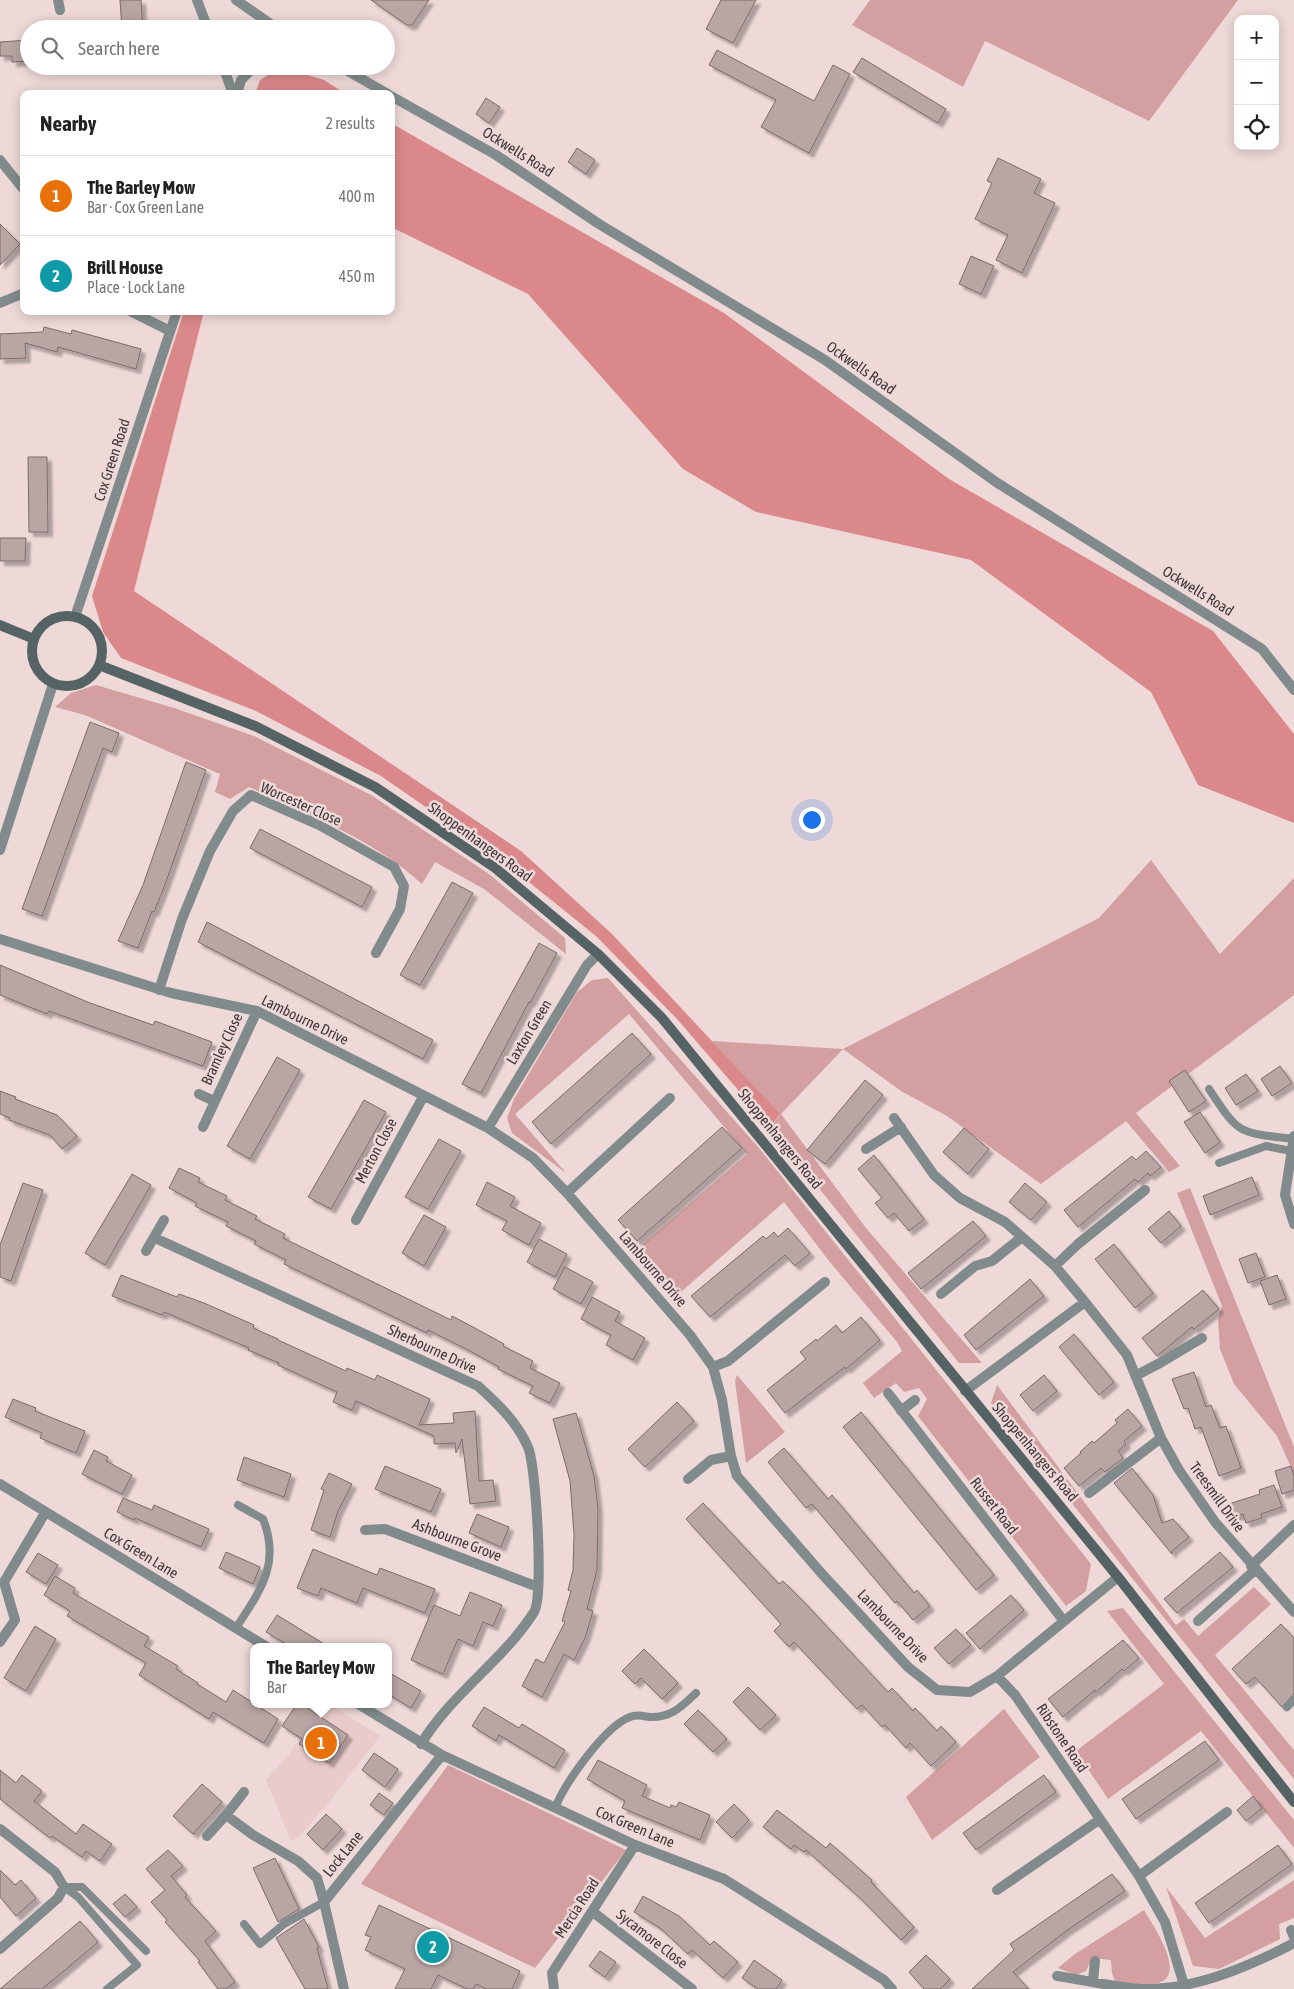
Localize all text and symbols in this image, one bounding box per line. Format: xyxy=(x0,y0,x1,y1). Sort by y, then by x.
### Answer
map controls xyxy=(1234,15,1279,150)
button: + xyxy=(1234,15,1279,60)
search box xyxy=(20,20,395,75)
icon: search xyxy=(38,34,66,62)
text: Search here xyxy=(78,37,160,59)
button: − xyxy=(1234,60,1279,105)
button: locate xyxy=(1234,105,1279,150)
text: Nearby xyxy=(40,111,96,135)
text: 2 results xyxy=(325,114,375,132)
street label: Ockwells Road xyxy=(480,123,557,180)
text: The Barley Mow xyxy=(87,176,195,198)
text: 1 xyxy=(52,187,60,205)
text: 400 m xyxy=(339,187,375,205)
text: Bar · Cox Green Lane xyxy=(87,198,204,216)
text: Brill House xyxy=(87,256,163,278)
text: 2 xyxy=(52,267,60,285)
text: 450 m xyxy=(339,267,375,285)
text: Place · Lock Lane xyxy=(87,278,185,296)
street label: Ockwells Road xyxy=(823,338,899,398)
street label: Cox Green Road xyxy=(90,416,133,503)
street label: Ockwells Road xyxy=(1160,562,1237,619)
street label: Worcester Close xyxy=(258,778,344,829)
street label: Shoppenhangers Road xyxy=(425,798,535,885)
your location xyxy=(799,807,825,833)
street label: Lambourne Drive xyxy=(259,991,352,1048)
street label: Laxton Green xyxy=(503,996,555,1067)
street label: Bramley Close xyxy=(197,1010,246,1087)
street label: Shoppenhangers Road xyxy=(735,1085,826,1192)
street label: Merton Close xyxy=(351,1115,400,1186)
street label: Lambourne Drive xyxy=(616,1227,691,1310)
street label: Sherbourne Drive xyxy=(385,1321,479,1377)
street label: Shoppenhangers Road xyxy=(989,1399,1082,1505)
street label: Treesmill Drive xyxy=(1186,1458,1249,1535)
street label: Russet Road xyxy=(967,1474,1022,1537)
street label: Ashbourne Grove xyxy=(410,1515,504,1564)
street label: Cox Green Lane xyxy=(101,1524,182,1582)
street label: Lambourne Drive xyxy=(854,1586,932,1666)
popup xyxy=(250,1643,392,1708)
text: The Barley Mow xyxy=(267,1656,375,1678)
text: Bar xyxy=(267,1678,287,1696)
street label: Ribstone Road xyxy=(1033,1700,1092,1775)
pin: 1 xyxy=(305,1724,337,1762)
street label: Cox Green Lane xyxy=(593,1802,677,1851)
street label: Lock Lane xyxy=(319,1827,366,1880)
street label: Mercia Road xyxy=(551,1875,602,1941)
street label: Sycamore Close xyxy=(613,1906,691,1972)
pin: 2 xyxy=(417,1928,449,1966)

